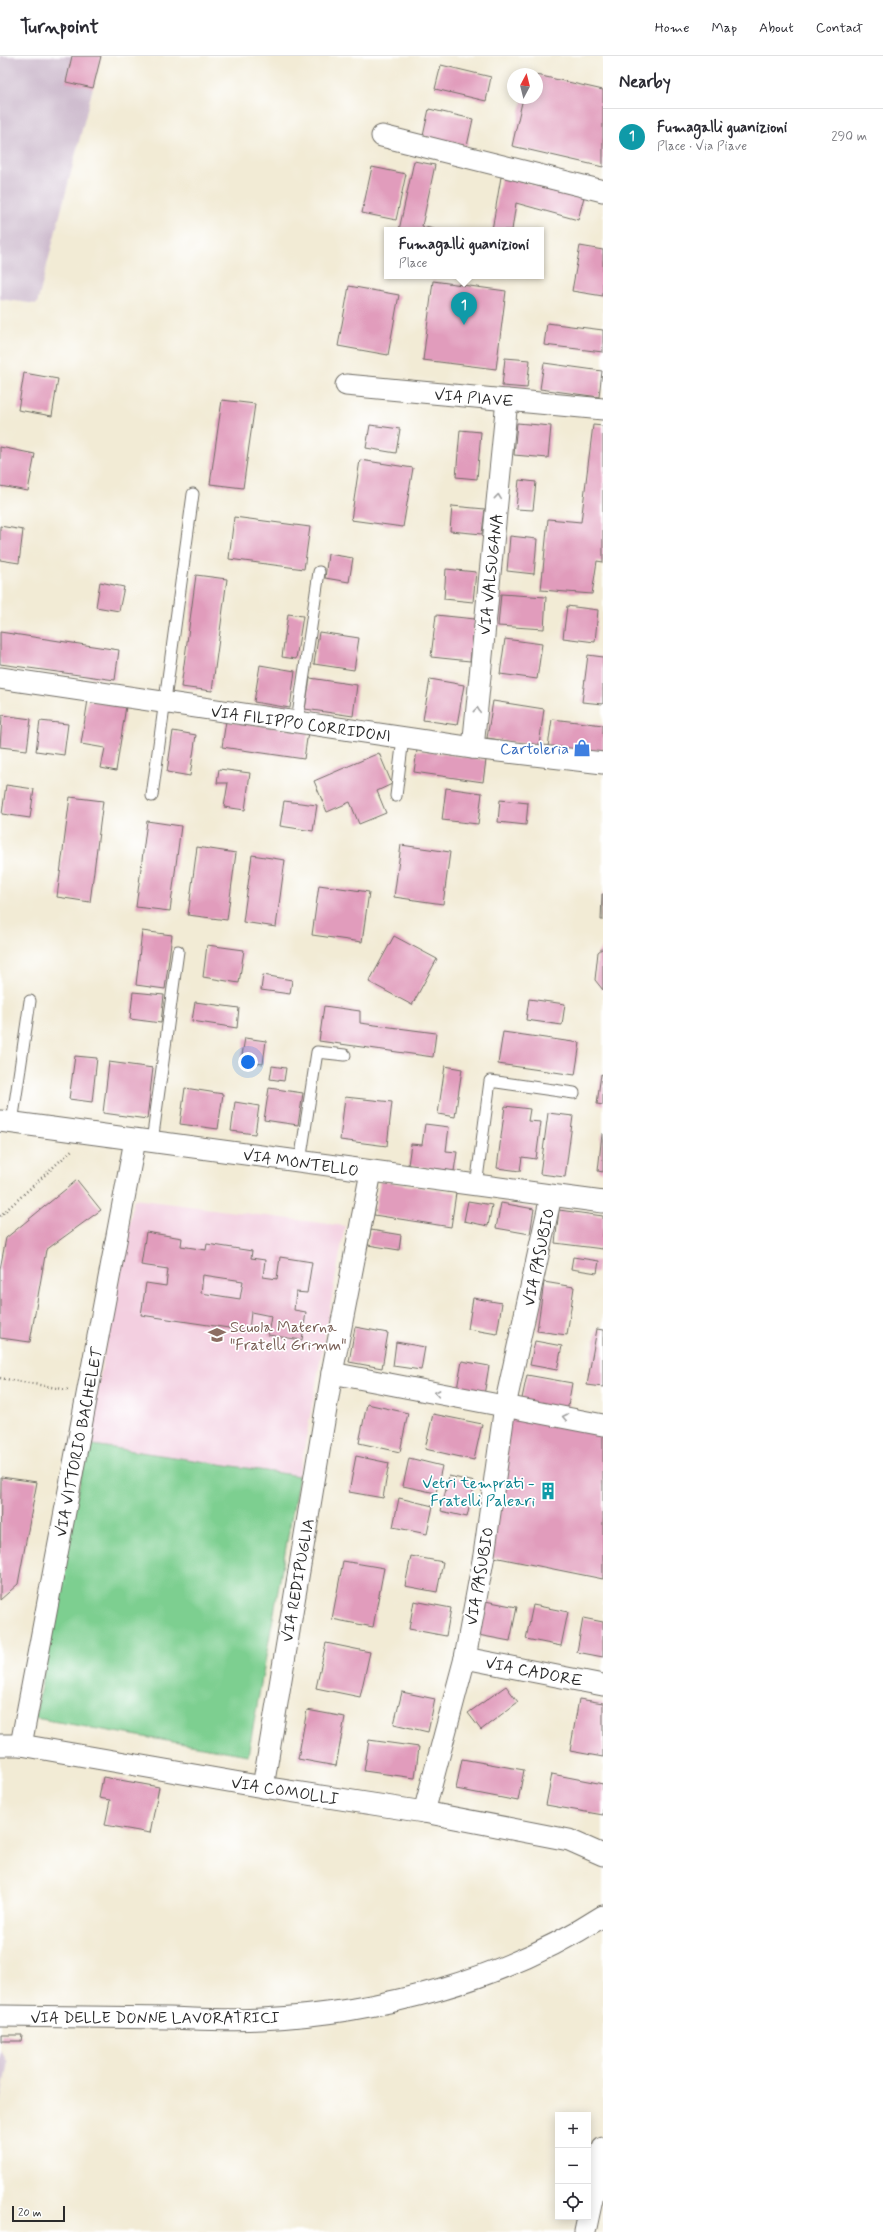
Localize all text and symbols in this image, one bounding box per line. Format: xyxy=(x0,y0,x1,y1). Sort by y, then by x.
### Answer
text: Turnpoint xyxy=(20,15,99,40)
text: Home xyxy=(655,19,689,37)
text: Map xyxy=(711,19,737,37)
text: About xyxy=(759,19,794,37)
text: Contact xyxy=(816,19,863,37)
north arrow xyxy=(507,68,543,104)
text: Nearby xyxy=(619,71,671,93)
text: Fumagalli guanizioni xyxy=(657,118,787,138)
text: 1 xyxy=(629,128,635,145)
text: 290 m xyxy=(831,128,867,145)
text: Place · Via Piave xyxy=(657,138,747,155)
popup xyxy=(384,227,544,279)
text: Fumagalli guanizioni xyxy=(399,235,529,255)
text: Place xyxy=(399,255,427,272)
pin: 1 xyxy=(451,292,477,325)
street label: VIA PIAVE xyxy=(433,385,514,412)
one-way arrow xyxy=(493,494,502,500)
street label: VIA VALSUGANA xyxy=(475,512,508,636)
street label: VIA FILIPPO CORRIDONI xyxy=(209,701,392,748)
one-way arrow xyxy=(472,707,481,713)
shop icon: Cartoleria xyxy=(572,738,592,758)
place label: Cartoleria xyxy=(500,739,569,760)
your location xyxy=(238,1052,258,1072)
street label: VIA MONTELLO xyxy=(242,1145,360,1182)
street label: VIA PASUBIO xyxy=(519,1206,560,1308)
place label: Scuola Materna "Fratelli Grimm" xyxy=(230,1317,347,1356)
school or university icon: Scuola Materna "Fratelli Grimm" xyxy=(207,1325,227,1345)
street label: VIA VITTORIO BACHELET xyxy=(51,1345,108,1539)
one-way arrow xyxy=(434,1389,440,1398)
one-way arrow xyxy=(562,1414,568,1422)
place label: Vetri temprati - Fratelli Paleari xyxy=(422,1473,535,1512)
building icon: Vetri temprati - Fratelli Paleari xyxy=(538,1481,558,1501)
street label: VIA REDIPUGLIA xyxy=(277,1517,320,1644)
street label: VIA PASUBIO xyxy=(462,1525,499,1627)
street label: VIA CADORE xyxy=(483,1653,584,1692)
street label: VIA COMOLLI xyxy=(230,1773,340,1810)
street label: VIA DELLE DONNE LAVORATRICI xyxy=(30,2008,280,2029)
map controls xyxy=(555,2112,591,2220)
button: + xyxy=(555,2112,591,2148)
button: − xyxy=(555,2148,591,2184)
button: locate xyxy=(555,2184,591,2220)
scale bar xyxy=(12,2204,65,2223)
text: 20 m xyxy=(18,2206,41,2220)

